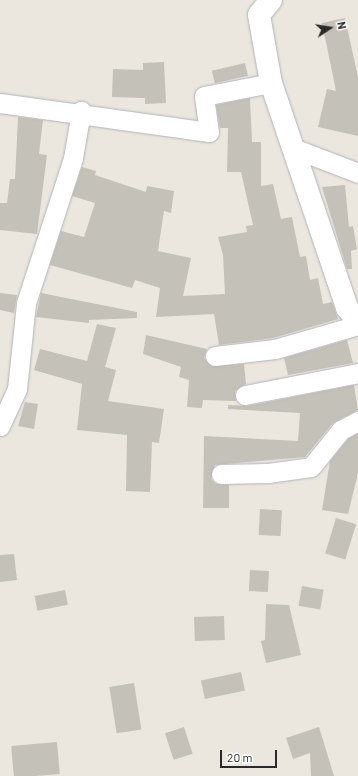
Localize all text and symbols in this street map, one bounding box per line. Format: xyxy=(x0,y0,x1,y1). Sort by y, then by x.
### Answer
north arrow xyxy=(310,8,350,48)
text: N xyxy=(335,20,349,30)
scale bar xyxy=(222,742,279,768)
text: 20 m xyxy=(227,750,253,764)

